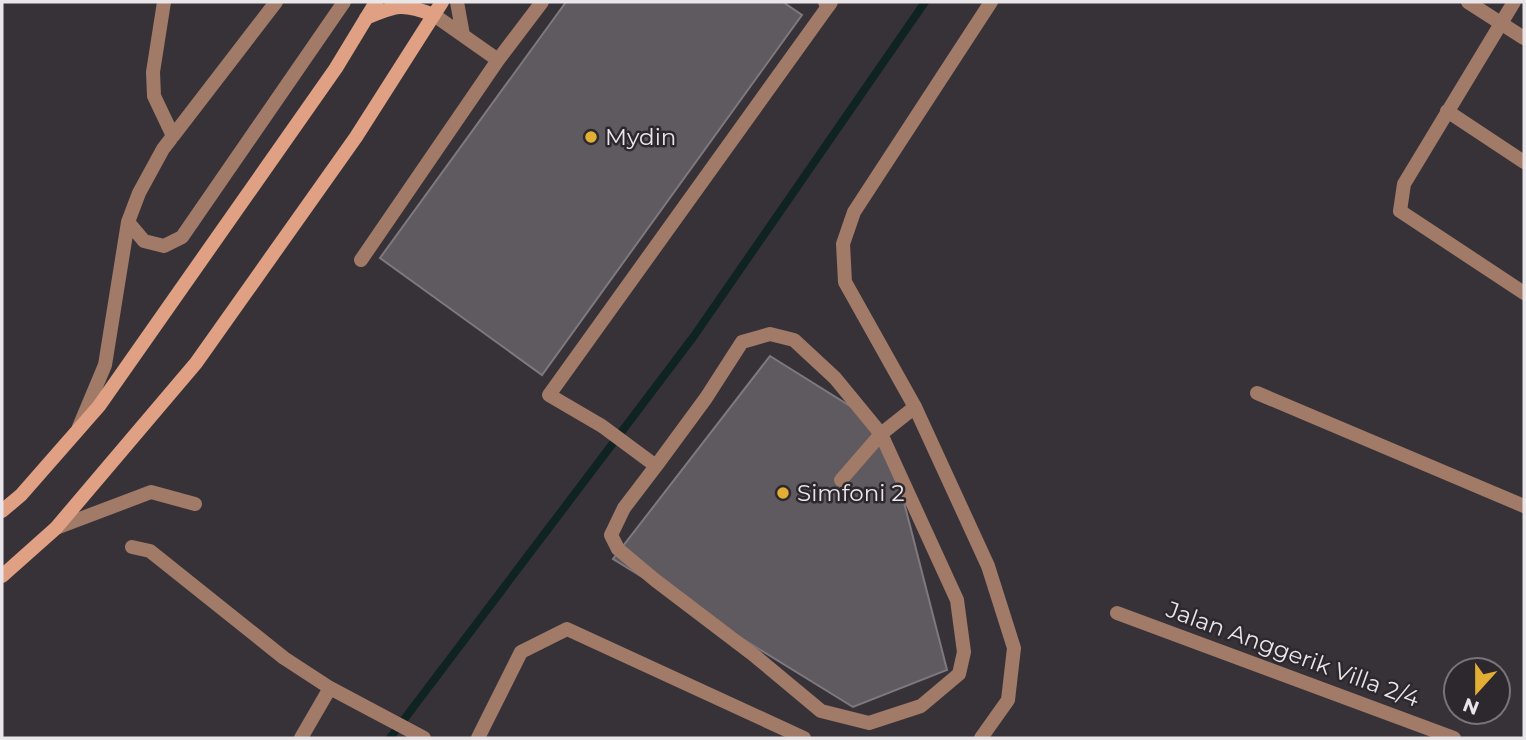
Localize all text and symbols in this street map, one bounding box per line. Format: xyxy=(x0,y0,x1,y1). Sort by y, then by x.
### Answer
place label: Mydin xyxy=(605,123,676,151)
marker: Mydin xyxy=(583,129,599,145)
place label: Simfoni 2 xyxy=(797,479,905,507)
marker: Simfoni 2 xyxy=(775,485,791,501)
street label: Jalan Anggerik Villa 2/4 xyxy=(1162,595,1423,713)
north arrow xyxy=(1442,656,1512,726)
text: N xyxy=(1460,693,1482,720)

